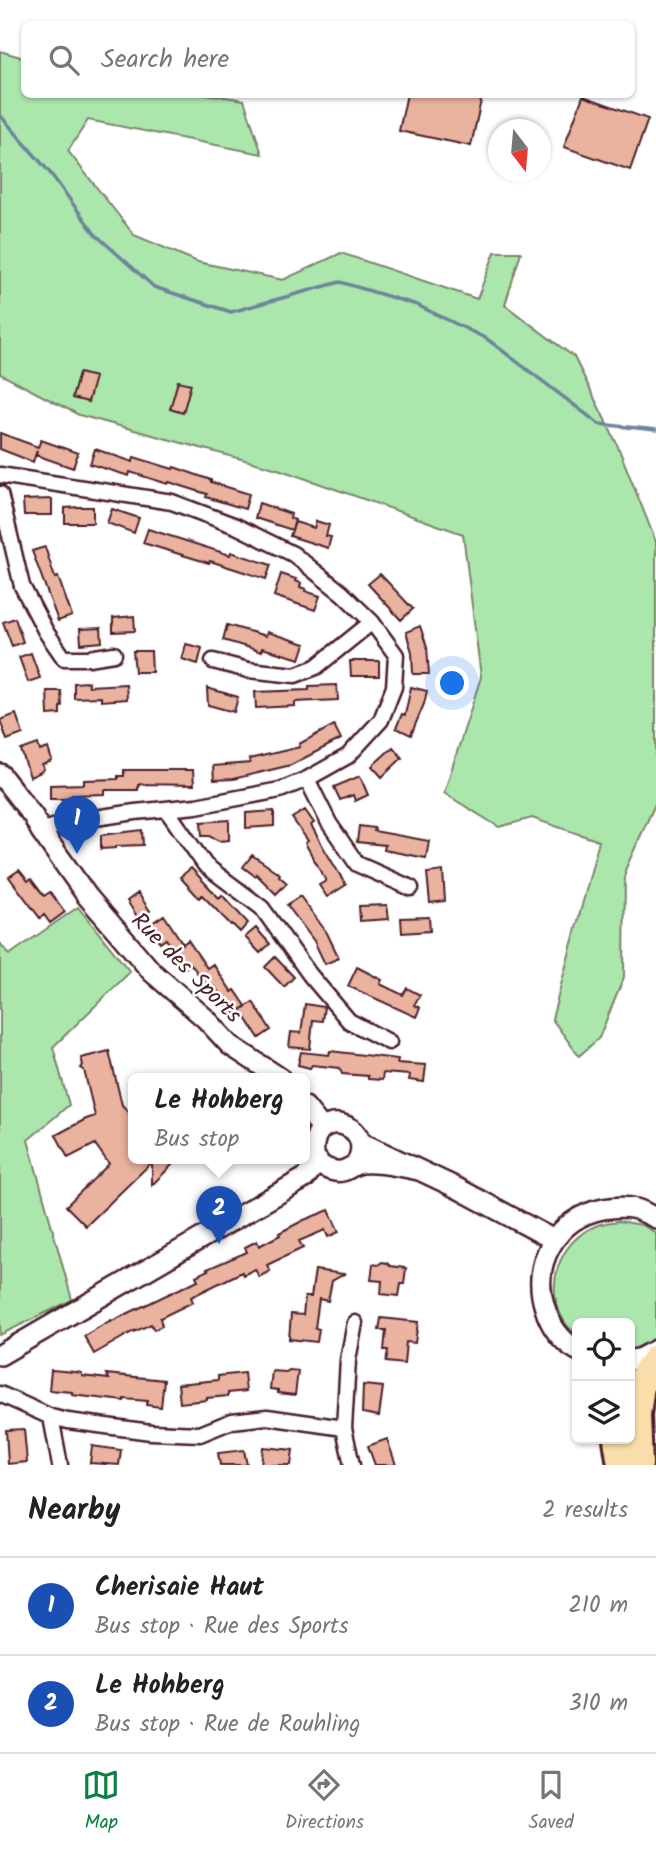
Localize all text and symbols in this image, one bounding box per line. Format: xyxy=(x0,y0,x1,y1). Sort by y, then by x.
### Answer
search box xyxy=(21,21,635,98)
text: Search here xyxy=(101,39,229,81)
icon: search xyxy=(45,41,83,79)
north arrow xyxy=(488,119,551,182)
your location xyxy=(435,666,469,700)
pin: 1 xyxy=(54,796,100,854)
street label: Rue des Sports xyxy=(122,904,250,1032)
popup xyxy=(128,1073,310,1164)
text: Le Hohberg xyxy=(154,1080,284,1122)
text: Bus stop xyxy=(154,1122,239,1158)
pin: 2 xyxy=(196,1186,242,1244)
map controls xyxy=(572,1318,635,1444)
button: locate xyxy=(572,1318,635,1381)
button: layers xyxy=(572,1381,635,1444)
text: Nearby xyxy=(28,1487,120,1535)
text: 2 results xyxy=(542,1493,628,1529)
text: Cherisaie Haut xyxy=(95,1567,264,1609)
text: 1 xyxy=(48,1588,54,1624)
text: 210 m xyxy=(568,1588,628,1624)
text: Bus stop · Rue des Sports xyxy=(95,1609,349,1645)
text: Le Hohberg xyxy=(95,1665,225,1707)
text: 2 xyxy=(44,1686,58,1722)
text: 310 m xyxy=(569,1686,628,1722)
text: Bus stop · Rue de Rouhling xyxy=(95,1707,360,1743)
tab: Map xyxy=(82,1766,120,1838)
tab: Directions xyxy=(285,1766,364,1838)
tab: Saved xyxy=(529,1766,574,1838)

